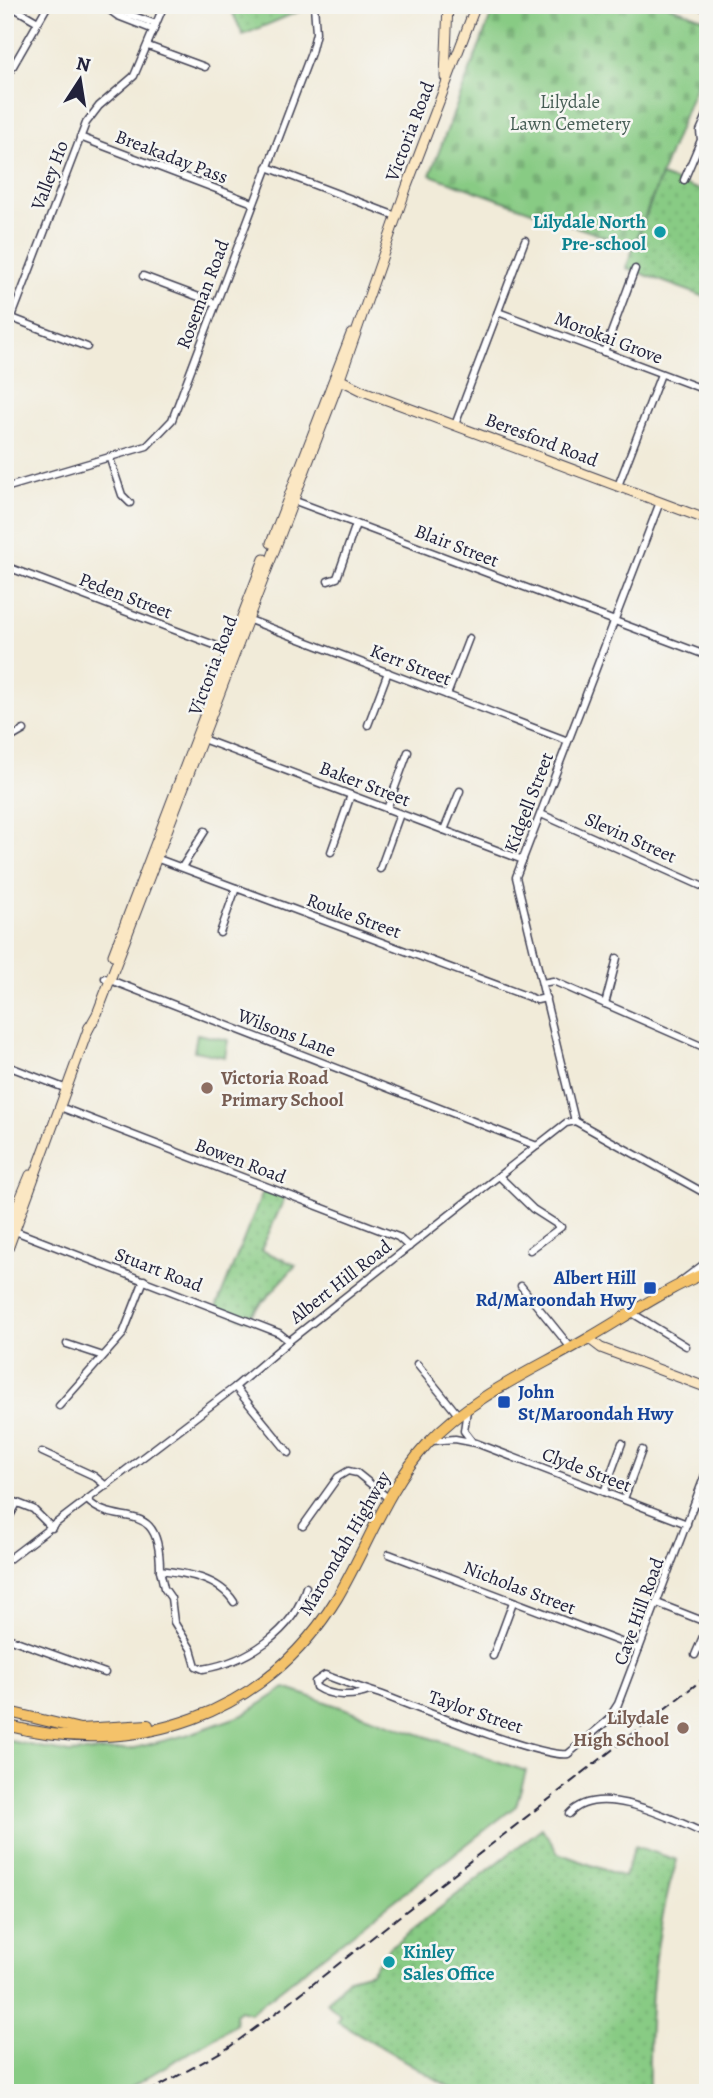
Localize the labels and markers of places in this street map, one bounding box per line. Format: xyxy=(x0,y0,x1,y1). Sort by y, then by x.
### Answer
place label: Lilydale North Pre-school xyxy=(533,209,646,257)
marker: Lilydale North Pre-school xyxy=(652,224,668,240)
place label: Victoria Road Primary School xyxy=(220,1065,344,1113)
marker: Victoria Road Primary School xyxy=(199,1080,215,1096)
place label: Albert Hill Rd/Maroondah Hwy xyxy=(476,1265,637,1313)
marker: Albert Hill Rd/Maroondah Hwy xyxy=(642,1280,658,1296)
place label: John St/Maroondah Hwy xyxy=(518,1379,674,1427)
marker: John St/Maroondah Hwy xyxy=(496,1394,512,1410)
place label: Lilydale High School xyxy=(573,1705,669,1753)
marker: Lilydale High School xyxy=(675,1720,691,1736)
place label: Kinley Sales Office xyxy=(403,1939,495,1987)
marker: Kinley Sales Office xyxy=(381,1954,397,1970)

